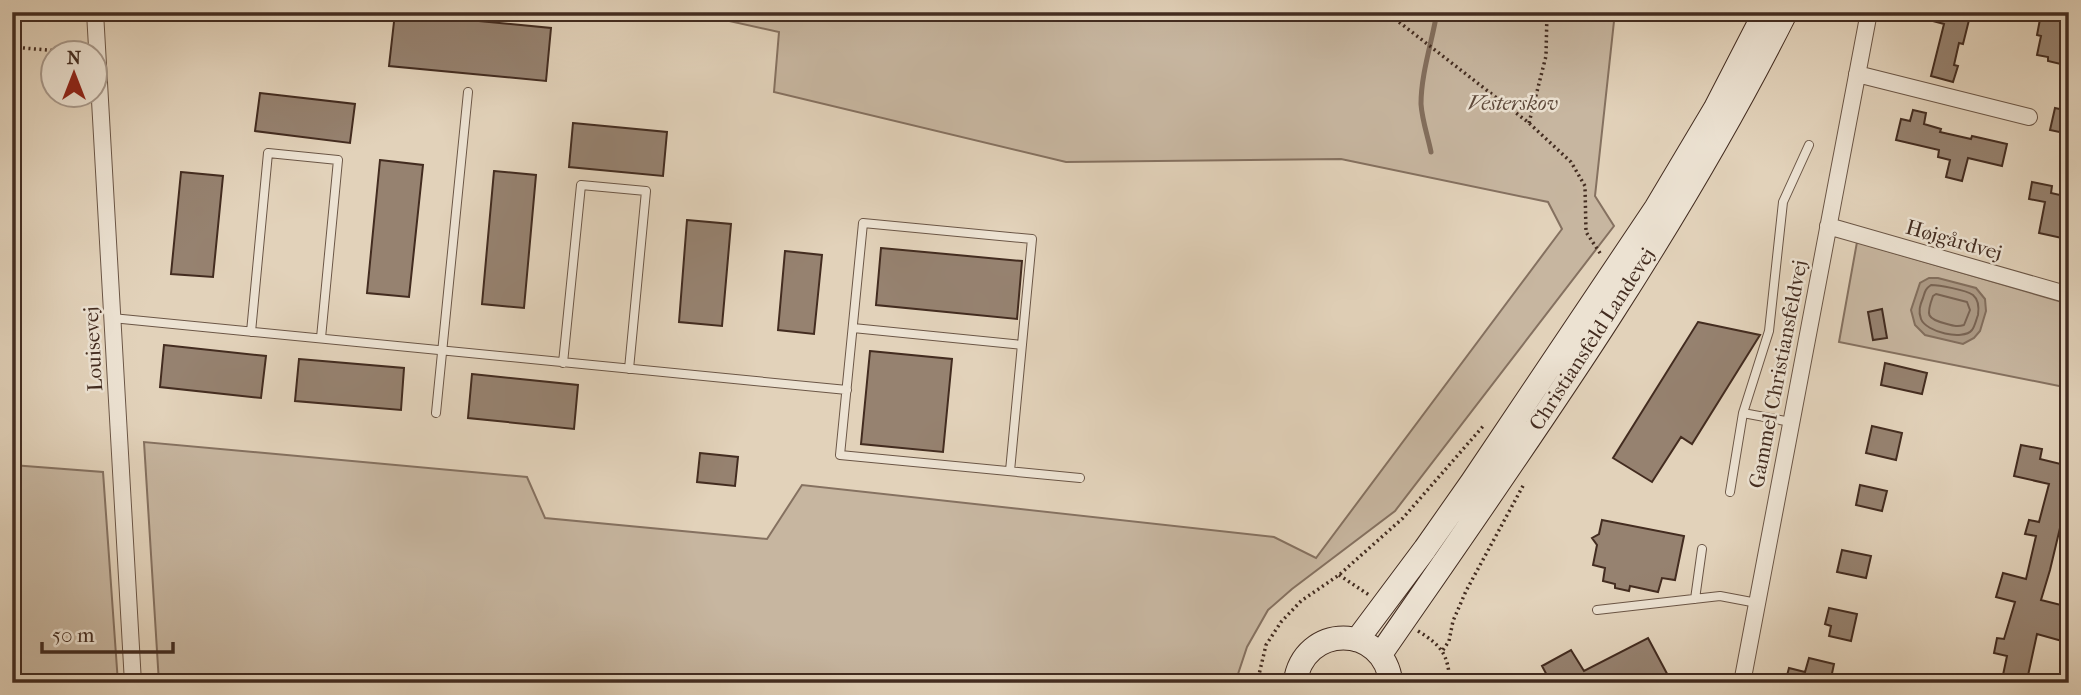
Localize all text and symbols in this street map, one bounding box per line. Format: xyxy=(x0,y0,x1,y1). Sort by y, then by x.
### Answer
north arrow xyxy=(38,38,108,108)
text: N xyxy=(67,47,82,69)
park label: Vesterskov xyxy=(1468,91,1558,115)
street label: Højgårdvej xyxy=(1903,215,2005,265)
street label: Christiansfeld Landevej xyxy=(1524,243,1660,435)
street label: Gammel Christiansfeldvej xyxy=(1744,258,1812,490)
street label: Louisevej xyxy=(79,306,107,392)
scale bar xyxy=(42,611,173,655)
text: 50 m xyxy=(52,623,95,647)

